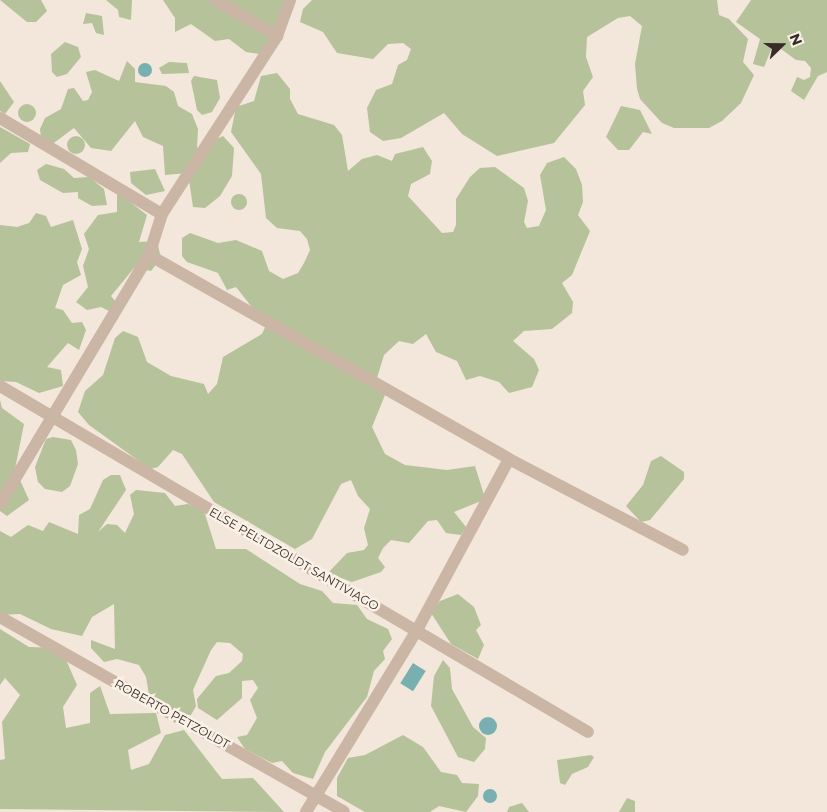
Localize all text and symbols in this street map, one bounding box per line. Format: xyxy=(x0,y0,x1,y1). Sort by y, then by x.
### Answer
north arrow xyxy=(757,20,807,70)
text: N xyxy=(785,31,806,48)
street label: ELSE PELTDZOLDT SANTIVIAGO xyxy=(207,504,381,614)
street label: ROBERTO PETZOLDT xyxy=(112,676,232,752)

